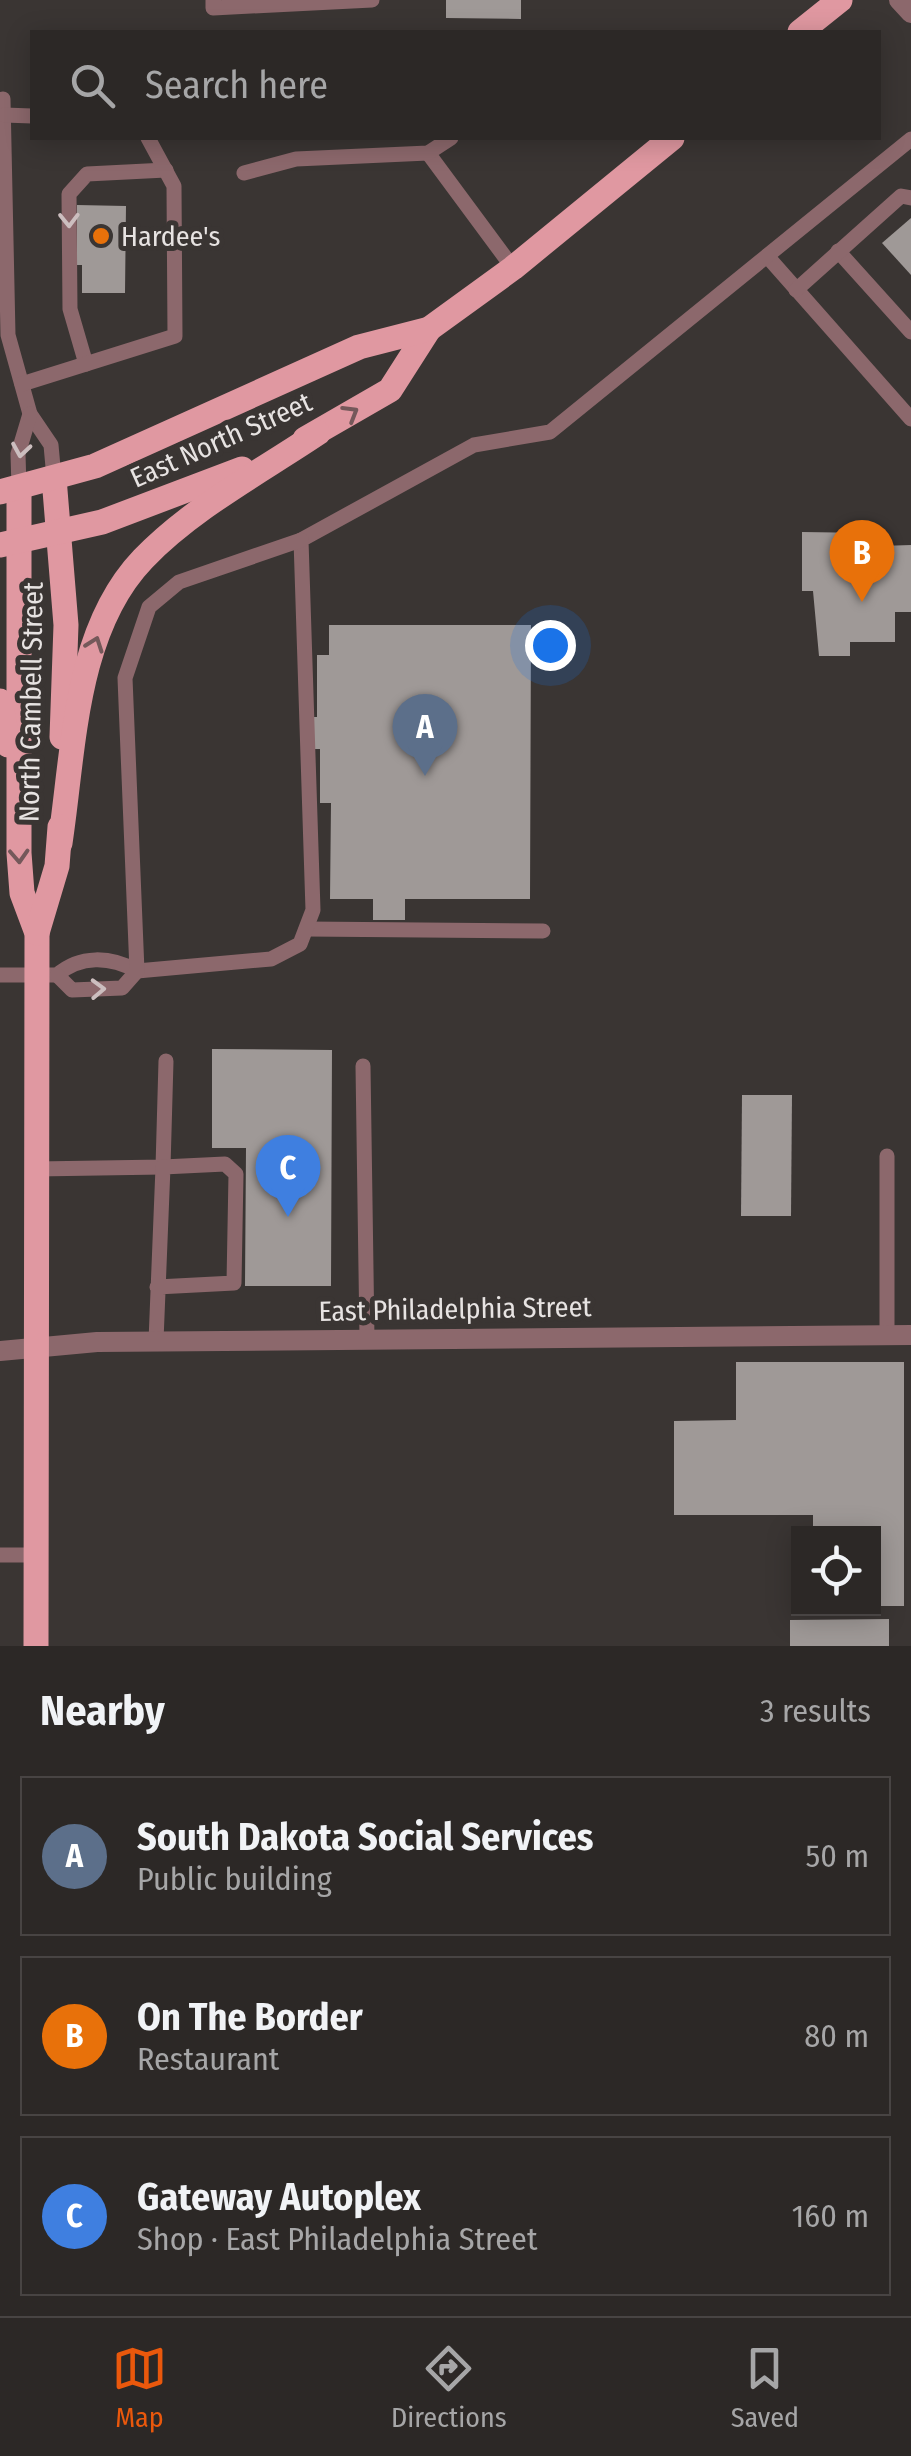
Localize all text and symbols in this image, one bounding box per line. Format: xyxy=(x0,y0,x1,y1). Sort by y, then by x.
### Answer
search box xyxy=(30,30,881,140)
icon: search xyxy=(65,58,120,113)
text: Search here xyxy=(145,62,328,108)
one-way arrow xyxy=(58,214,80,229)
place label: Hardee's xyxy=(121,220,220,253)
marker: Hardee's xyxy=(90,225,112,247)
street label: East North Street xyxy=(125,385,317,495)
one-way arrow xyxy=(340,406,358,425)
one-way arrow xyxy=(11,442,32,458)
pin: B xyxy=(830,520,894,602)
street label: North Cambell Street xyxy=(12,581,50,822)
your location xyxy=(525,620,576,671)
one-way arrow xyxy=(83,637,104,654)
pin: A xyxy=(392,694,458,776)
one-way arrow xyxy=(8,849,29,865)
one-way arrow xyxy=(90,979,106,1000)
pin: C xyxy=(256,1134,320,1217)
street label: East Philadelphia Street xyxy=(318,1290,593,1328)
map controls xyxy=(791,1526,881,1616)
button: locate xyxy=(791,1526,881,1616)
text: Nearby xyxy=(40,1686,165,1736)
text: 3 results xyxy=(760,1692,871,1730)
text: South Dakota Social Services xyxy=(137,1814,594,1860)
text: A xyxy=(66,1837,83,1875)
text: 50 m xyxy=(806,1837,869,1875)
text: Public building xyxy=(137,1860,332,1898)
text: On The Border xyxy=(137,1994,363,2040)
text: B xyxy=(66,2017,83,2055)
text: 80 m xyxy=(804,2017,869,2055)
text: Restaurant xyxy=(137,2040,279,2078)
text: Gateway Autoplex xyxy=(137,2174,421,2220)
text: C xyxy=(66,2197,83,2235)
text: 160 m xyxy=(792,2197,869,2235)
text: Shop · East Philadelphia Street xyxy=(137,2220,537,2258)
tab: Map xyxy=(112,2341,167,2434)
tab: Directions xyxy=(391,2341,507,2434)
tab: Saved xyxy=(731,2341,799,2434)

